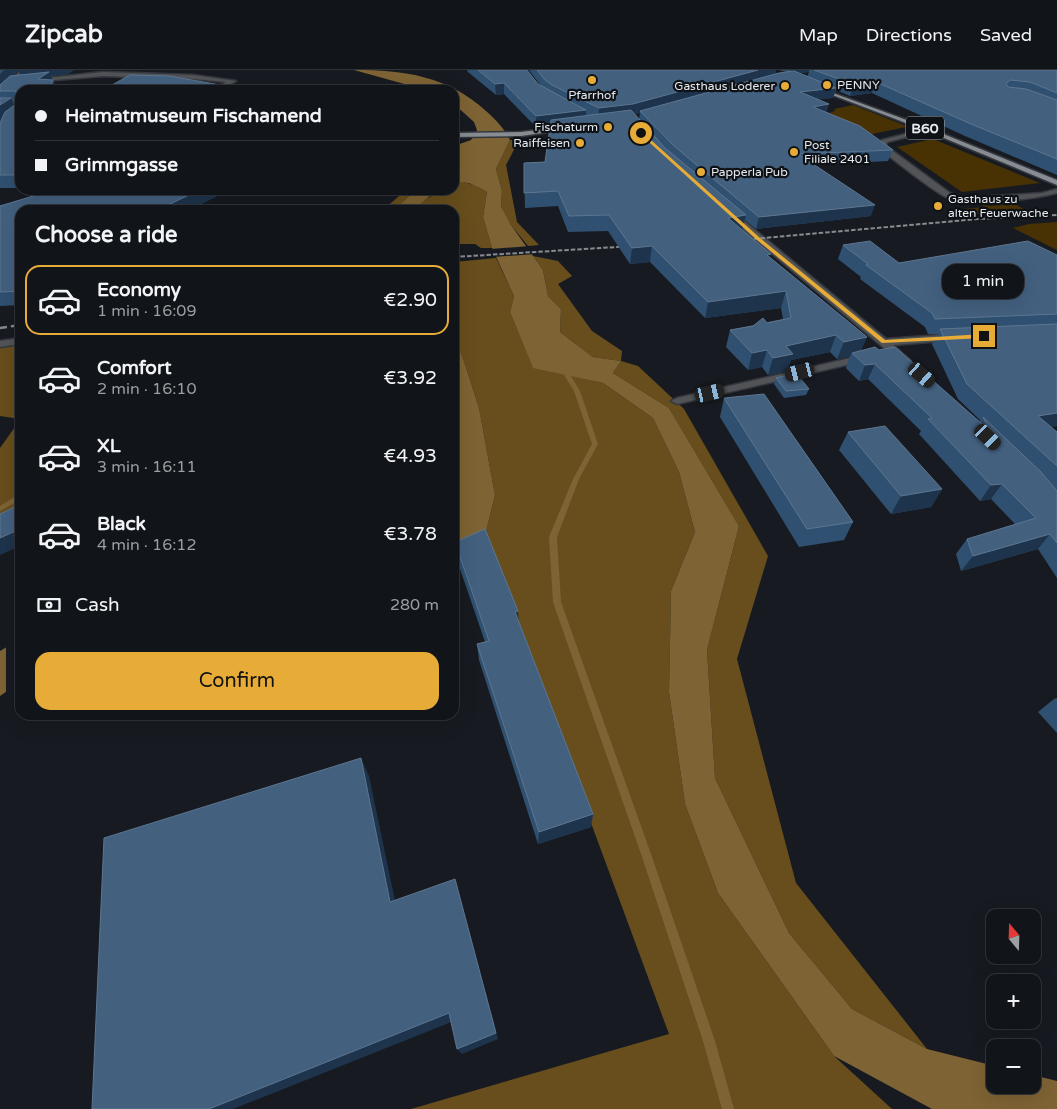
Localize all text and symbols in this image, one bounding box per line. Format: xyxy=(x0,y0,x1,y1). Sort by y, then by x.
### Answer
text: Zipcab xyxy=(25,20,103,49)
text: Map xyxy=(799,24,838,46)
text: Directions xyxy=(866,24,952,46)
text: Saved xyxy=(980,24,1032,46)
marker: Pfarrhof xyxy=(586,74,598,86)
place label: PENNY xyxy=(837,78,880,92)
place label: Gasthaus Loderer xyxy=(674,79,775,93)
marker: PENNY xyxy=(821,79,833,91)
marker: Gasthaus Loderer xyxy=(779,80,791,92)
place label: Pfarrhof xyxy=(568,88,616,102)
text: Heimatmuseum Fischamend xyxy=(65,105,322,127)
road number: B60 xyxy=(906,116,944,140)
place label: Fischaturm xyxy=(534,120,598,134)
marker: Fischaturm xyxy=(602,121,614,133)
route start xyxy=(630,122,652,144)
place label: Raiffeisen xyxy=(513,136,570,150)
marker: Raiffeisen xyxy=(574,137,586,149)
place label: Post Filiale 2401 xyxy=(804,138,870,166)
marker: Post Filiale 2401 xyxy=(788,146,800,158)
text: Grimmgasse xyxy=(65,154,178,176)
place label: Papperla Pub xyxy=(711,165,788,179)
marker: Papperla Pub xyxy=(695,166,707,178)
place label: Gasthaus zu alten Feuerwache xyxy=(948,192,1049,220)
marker: Gasthaus zu alten Feuerwache xyxy=(932,200,944,212)
text: Choose a ride xyxy=(35,222,178,248)
callout: 1 min xyxy=(943,264,1025,298)
text: 1 min xyxy=(962,271,1004,291)
icon: car xyxy=(37,278,82,323)
text: Economy xyxy=(97,279,181,301)
text: €2.90 xyxy=(383,289,437,311)
text: 1 min · 16:09 xyxy=(97,301,196,321)
route end xyxy=(973,325,995,347)
icon: car xyxy=(37,356,82,401)
text: Comfort xyxy=(97,357,171,379)
car xyxy=(905,359,938,391)
car xyxy=(783,361,816,383)
text: €3.92 xyxy=(383,367,437,389)
text: 2 min · 16:10 xyxy=(97,379,196,399)
car xyxy=(693,382,726,404)
car xyxy=(971,421,1004,453)
icon: car xyxy=(37,434,82,479)
text: XL xyxy=(97,435,121,457)
text: €4.93 xyxy=(383,445,437,467)
text: 3 min · 16:11 xyxy=(97,457,196,477)
icon: car xyxy=(37,512,82,557)
text: Black xyxy=(97,513,146,535)
text: €3.78 xyxy=(383,523,437,545)
text: 4 min · 16:12 xyxy=(97,535,196,555)
icon: cash xyxy=(35,591,63,619)
text: Cash xyxy=(75,594,120,616)
text: 280 m xyxy=(390,595,439,615)
button: Confirm xyxy=(35,652,439,710)
north arrow xyxy=(986,909,1041,964)
map controls xyxy=(986,909,1041,1094)
button: + xyxy=(986,974,1041,1029)
button: − xyxy=(986,1039,1041,1094)

